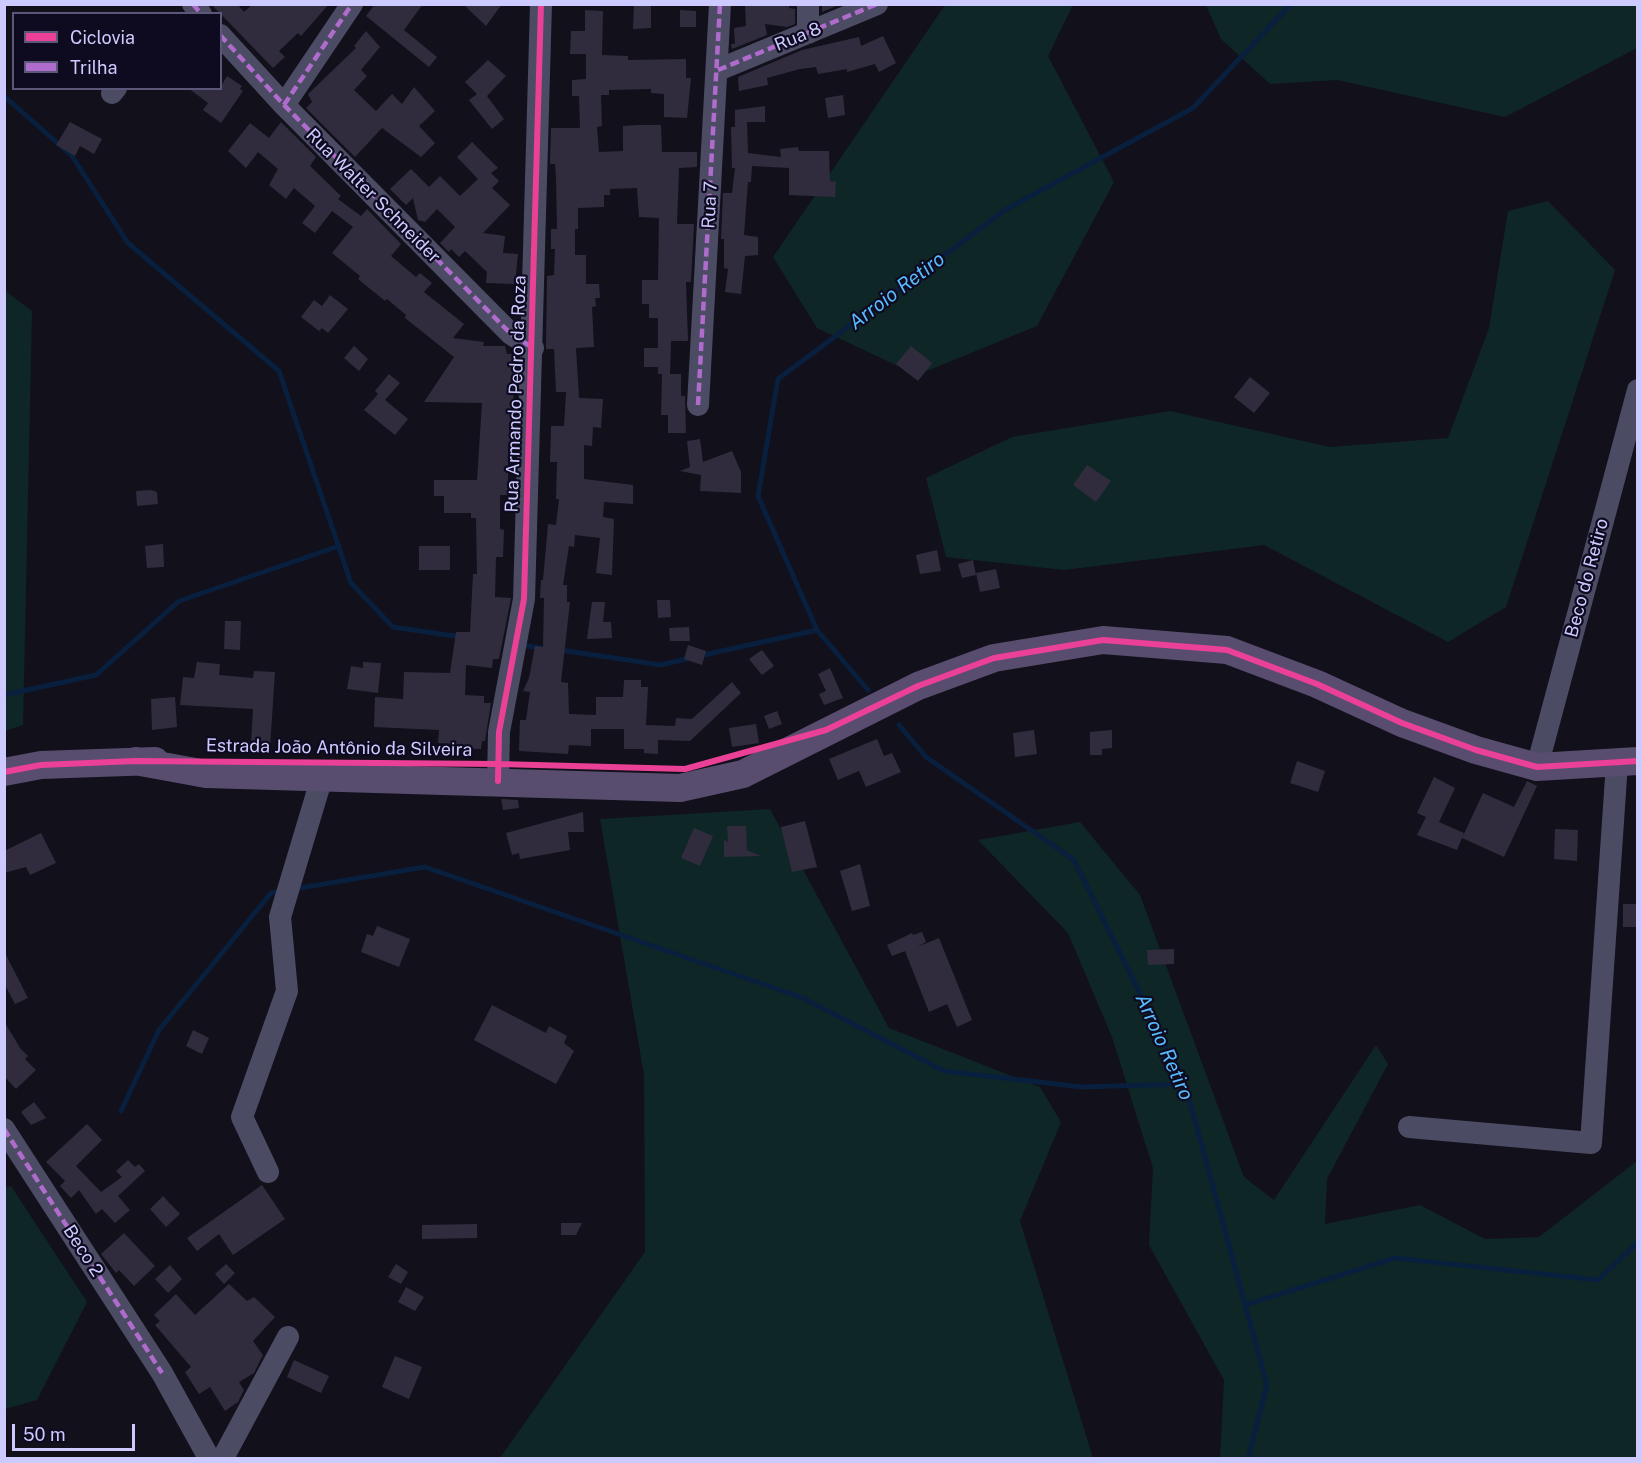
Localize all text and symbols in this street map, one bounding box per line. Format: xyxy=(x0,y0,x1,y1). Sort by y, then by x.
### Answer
legend xyxy=(12,12,222,90)
street label: Rua 8 xyxy=(771,18,825,56)
text: Ciclovia xyxy=(70,27,135,48)
text: Trilha xyxy=(70,57,117,78)
street label: Rua Walter Schneider xyxy=(301,124,445,268)
street label: Rua 7 xyxy=(698,181,722,229)
water label: Arroio Retiro xyxy=(844,247,950,335)
street label: Rua Armando Pedro da Roza xyxy=(501,275,531,513)
street label: Beco do Retiro xyxy=(1561,516,1613,640)
street label: Estrada João Antônio da Silveira xyxy=(206,735,472,761)
water label: Arroio Retiro xyxy=(1130,990,1198,1104)
street label: Beco 2 xyxy=(58,1221,108,1281)
scale bar xyxy=(15,1412,138,1450)
text: 50 m xyxy=(23,1424,66,1445)

